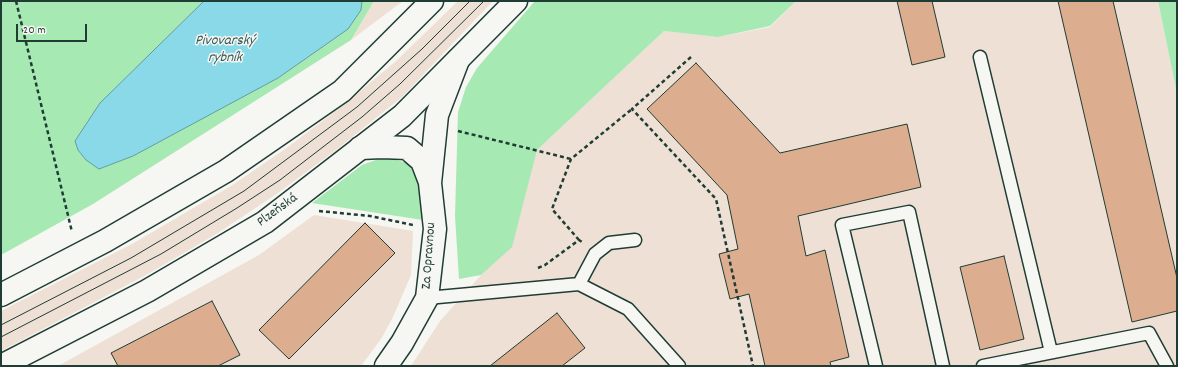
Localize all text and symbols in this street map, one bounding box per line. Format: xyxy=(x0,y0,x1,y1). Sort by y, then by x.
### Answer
scale bar xyxy=(18,16,89,42)
text: 20 m xyxy=(23,22,46,39)
water label: Pivovarský rybník xyxy=(195,33,255,68)
street label: Plzeňská xyxy=(254,191,302,231)
street label: Za Opravnou xyxy=(419,222,441,290)

